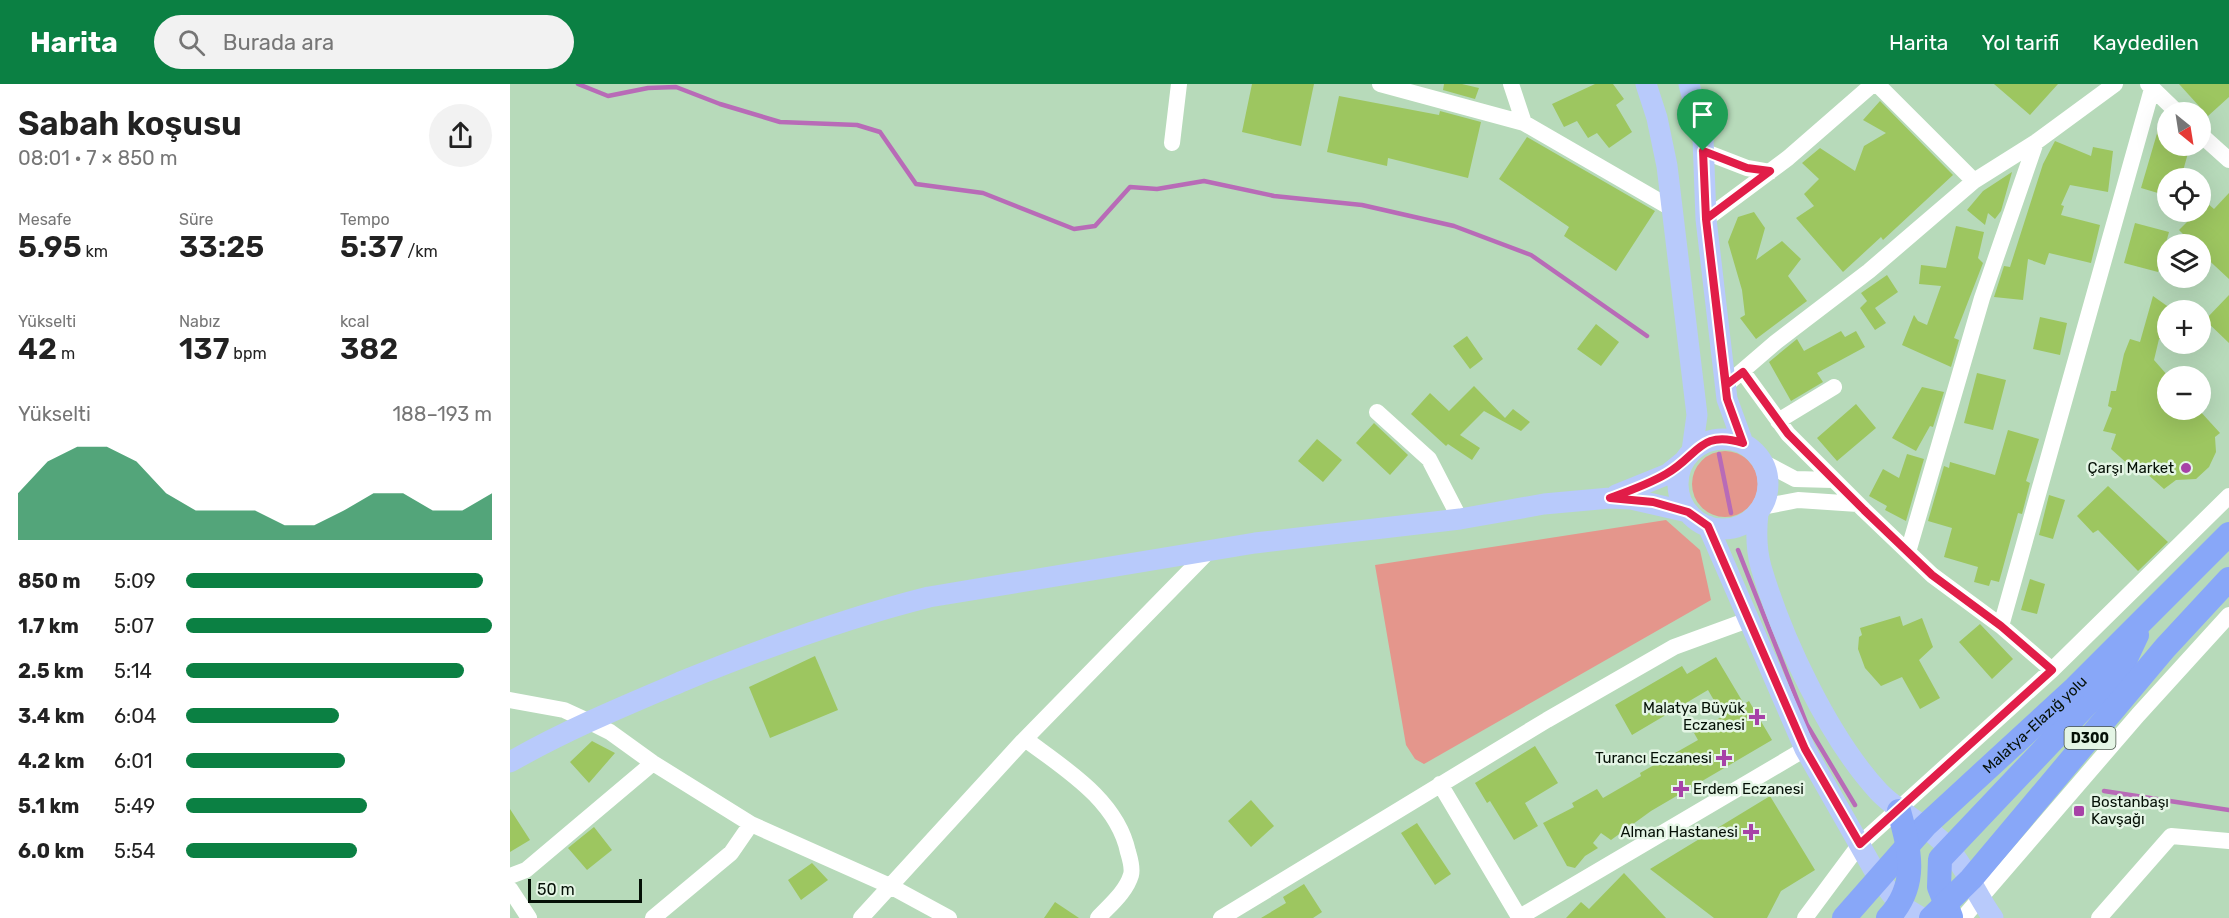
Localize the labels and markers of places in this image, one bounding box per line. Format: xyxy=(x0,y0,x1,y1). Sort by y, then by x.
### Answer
pin xyxy=(1677,89,1728,151)
place label: Çarşı Market xyxy=(2088,459,2174,477)
marker: Çarşı Market xyxy=(2179,461,2193,475)
place label: Malatya Büyük Eczanesi xyxy=(1643,699,1745,734)
marker: Malatya Büyük Eczanesi xyxy=(1750,710,1764,724)
place label: Turancı Eczanesi xyxy=(1595,749,1712,767)
marker: Turancı Eczanesi xyxy=(1717,751,1731,765)
place label: Erdem Eczanesi xyxy=(1693,780,1804,798)
marker: Erdem Eczanesi xyxy=(1674,782,1688,796)
place label: Bostanbaşı Kavşağı xyxy=(2091,793,2169,828)
marker: Bostanbaşı Kavşağı xyxy=(2072,804,2086,818)
place label: Alman Hastanesi xyxy=(1620,823,1738,841)
marker: Alman Hastanesi xyxy=(1742,823,1760,841)

